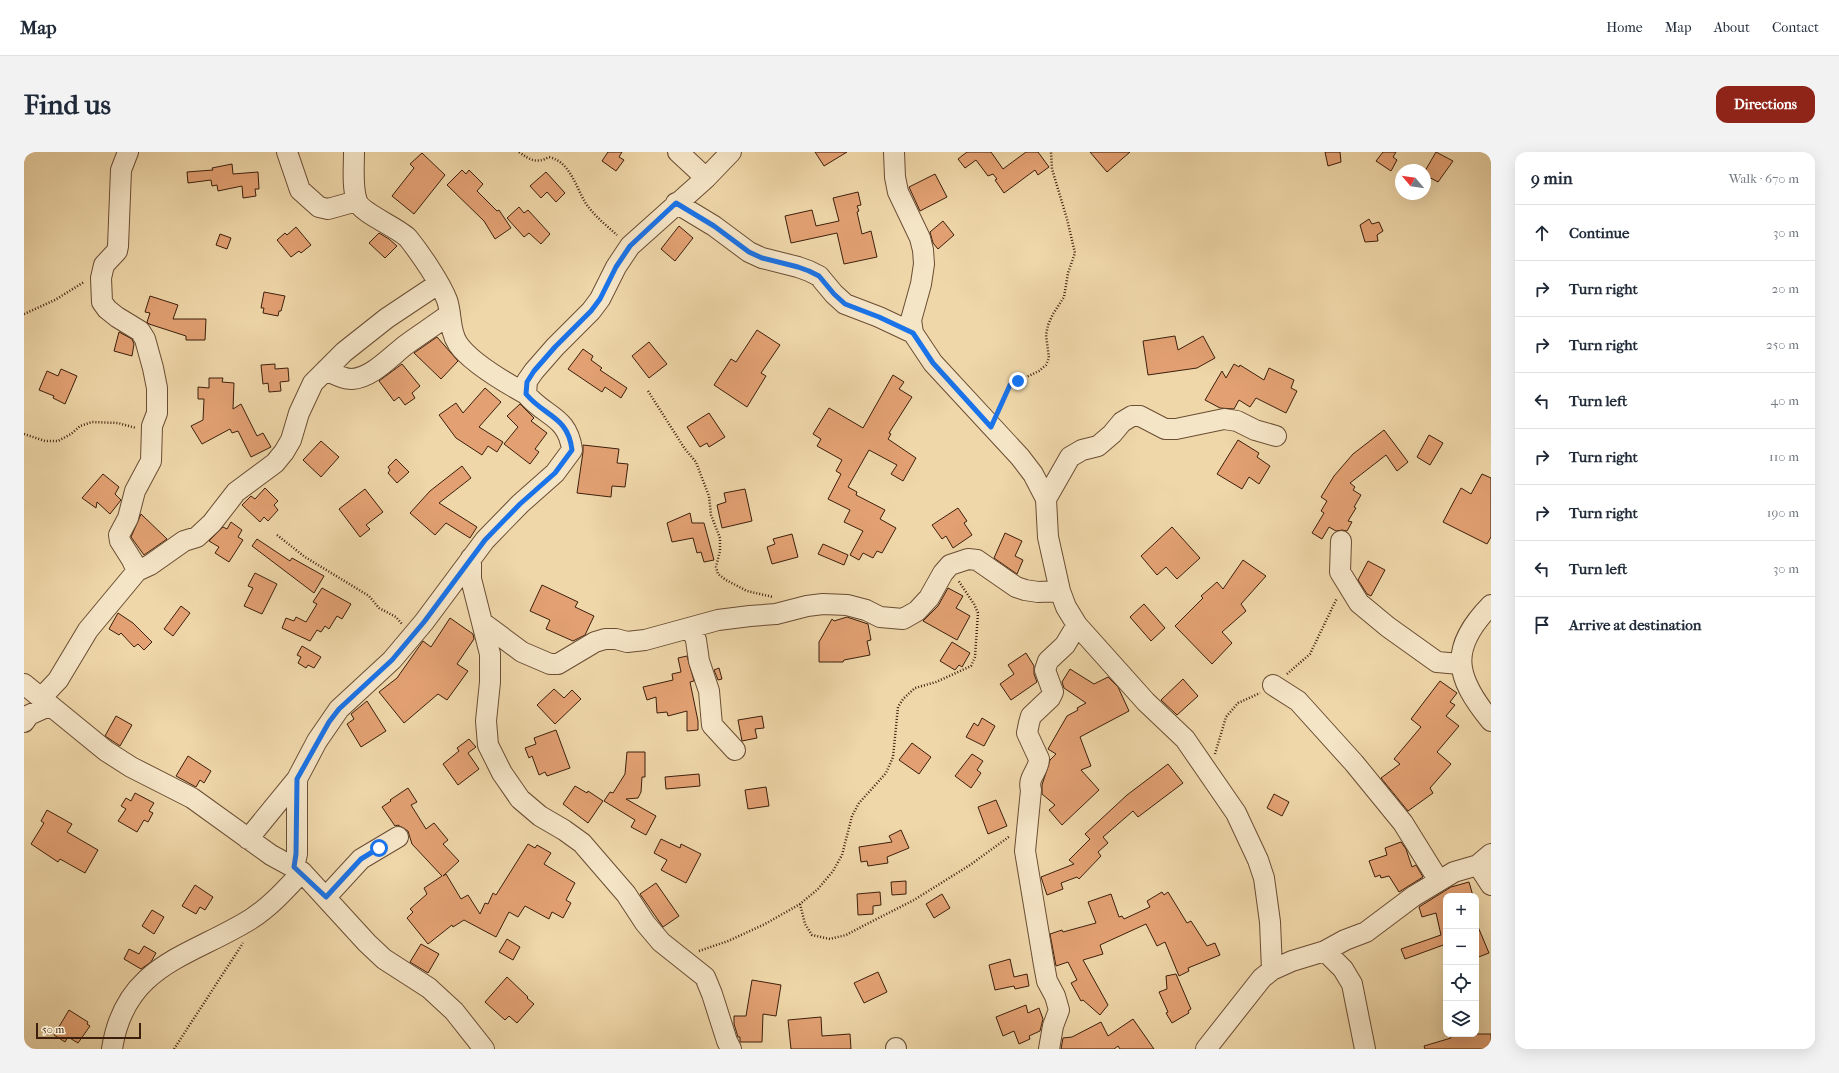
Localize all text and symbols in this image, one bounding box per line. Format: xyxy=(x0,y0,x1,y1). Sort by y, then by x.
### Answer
text: Map xyxy=(20,17,56,39)
text: Home xyxy=(1606,19,1643,36)
text: Map xyxy=(1665,19,1692,36)
text: About xyxy=(1714,19,1750,36)
text: Contact xyxy=(1772,19,1819,36)
button: Directions xyxy=(1716,86,1815,123)
text: Find us xyxy=(24,88,111,121)
north arrow xyxy=(1395,164,1431,200)
text: 9 min xyxy=(1531,168,1573,188)
text: Walk · 670 m xyxy=(1729,171,1799,186)
icon: ahead xyxy=(1531,222,1553,244)
text: Continue xyxy=(1569,224,1629,242)
text: 30 m xyxy=(1773,225,1799,240)
icon: right xyxy=(1531,278,1553,300)
text: Turn right xyxy=(1569,280,1638,298)
text: 20 m xyxy=(1772,281,1799,296)
icon: right xyxy=(1531,334,1553,356)
text: Turn right xyxy=(1569,336,1638,354)
text: 250 m xyxy=(1766,337,1799,352)
route end xyxy=(1009,372,1027,390)
icon: left xyxy=(1531,390,1553,412)
text: Turn left xyxy=(1569,392,1627,410)
text: 40 m xyxy=(1771,393,1799,408)
icon: right xyxy=(1531,446,1553,468)
text: Turn right xyxy=(1569,448,1638,466)
text: 110 m xyxy=(1769,449,1799,464)
icon: right xyxy=(1531,502,1553,524)
text: Turn right xyxy=(1569,504,1638,522)
text: 190 m xyxy=(1767,505,1799,520)
icon: left xyxy=(1531,558,1553,580)
text: Turn left xyxy=(1569,560,1627,578)
text: 30 m xyxy=(1773,561,1799,576)
icon: arrive xyxy=(1531,614,1553,636)
text: Arrive at destination xyxy=(1569,616,1701,634)
route start xyxy=(370,839,388,857)
map controls xyxy=(1443,893,1479,1037)
button: + xyxy=(1443,893,1479,929)
button: − xyxy=(1443,929,1479,965)
button: locate xyxy=(1443,965,1479,1001)
button: layers xyxy=(1443,1001,1479,1037)
scale bar xyxy=(36,1021,141,1040)
text: 50 m xyxy=(42,1023,64,1036)

